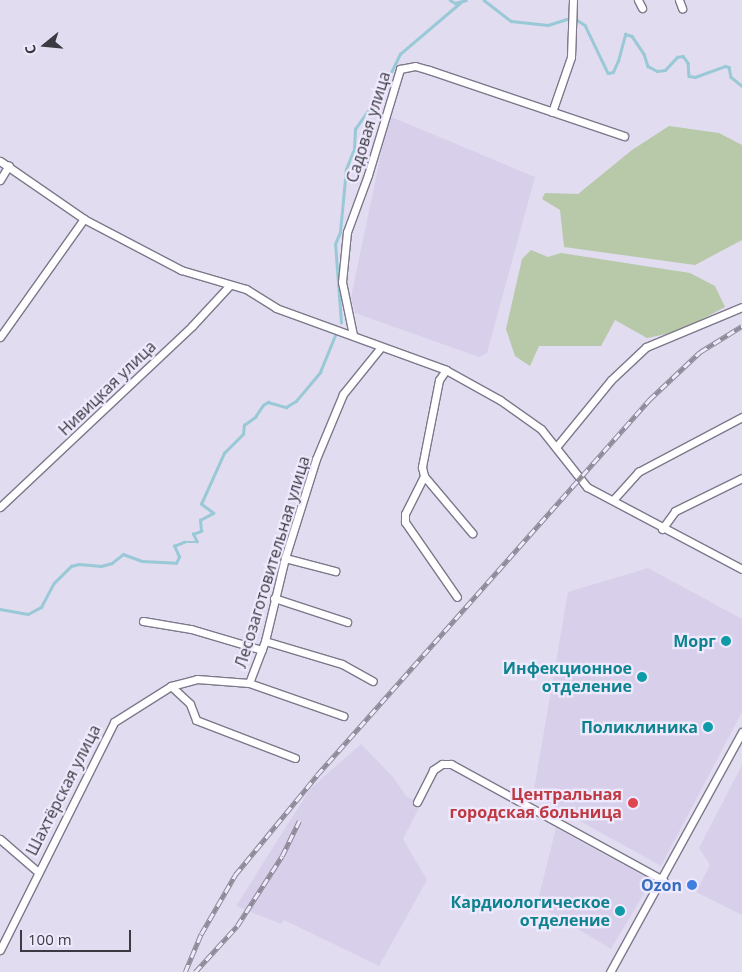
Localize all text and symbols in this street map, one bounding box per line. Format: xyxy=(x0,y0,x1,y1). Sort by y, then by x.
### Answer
north arrow xyxy=(20,20,70,70)
text: С xyxy=(20,42,41,57)
street label: Садовая улица xyxy=(342,69,394,185)
street label: Нивицкая улица xyxy=(54,337,160,439)
street label: Лесозаготовительная улица xyxy=(231,454,313,670)
place label: Морг xyxy=(673,631,716,651)
marker: Морг xyxy=(720,635,732,647)
place label: Инфекционное отделение xyxy=(503,658,632,696)
marker: Инфекционное отделение xyxy=(636,671,648,683)
place label: Поликлиника xyxy=(581,717,698,737)
street label: Шахтёрская улица xyxy=(22,721,104,859)
marker: Поликлиника xyxy=(702,721,714,733)
place label: Центральная городская больница xyxy=(450,784,622,822)
marker: Центральная городская больница xyxy=(626,796,640,810)
place label: Ozon xyxy=(641,875,682,895)
marker: Ozon xyxy=(686,879,698,891)
place label: Кардиологическое отделение xyxy=(451,892,610,930)
marker: Кардиологическое отделение xyxy=(614,905,626,917)
scale bar xyxy=(22,920,134,952)
text: 100 m xyxy=(28,929,72,949)

